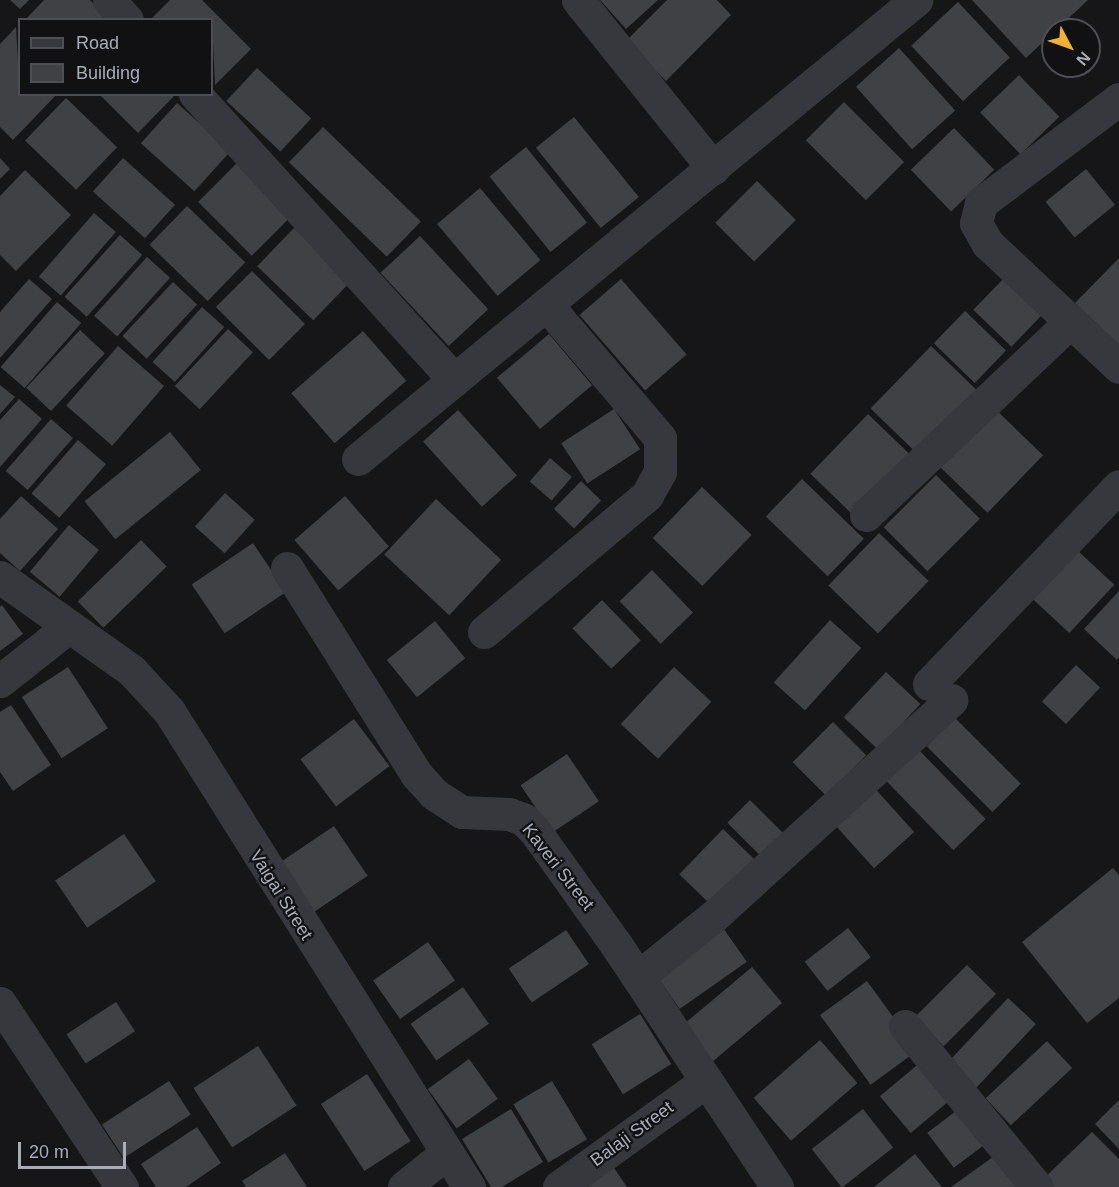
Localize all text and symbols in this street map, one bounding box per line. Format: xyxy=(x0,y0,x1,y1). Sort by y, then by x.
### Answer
legend xyxy=(18,18,213,96)
north arrow xyxy=(1041,18,1101,78)
text: Road xyxy=(76,33,119,53)
text: N xyxy=(1073,49,1094,69)
text: Building xyxy=(76,63,140,83)
street label: Kaveri Street xyxy=(517,819,599,915)
street label: Vaigai Street xyxy=(245,846,317,944)
street label: Balaji Street xyxy=(586,1097,678,1171)
scale bar xyxy=(21,1130,129,1168)
text: 20 m xyxy=(29,1142,69,1162)

